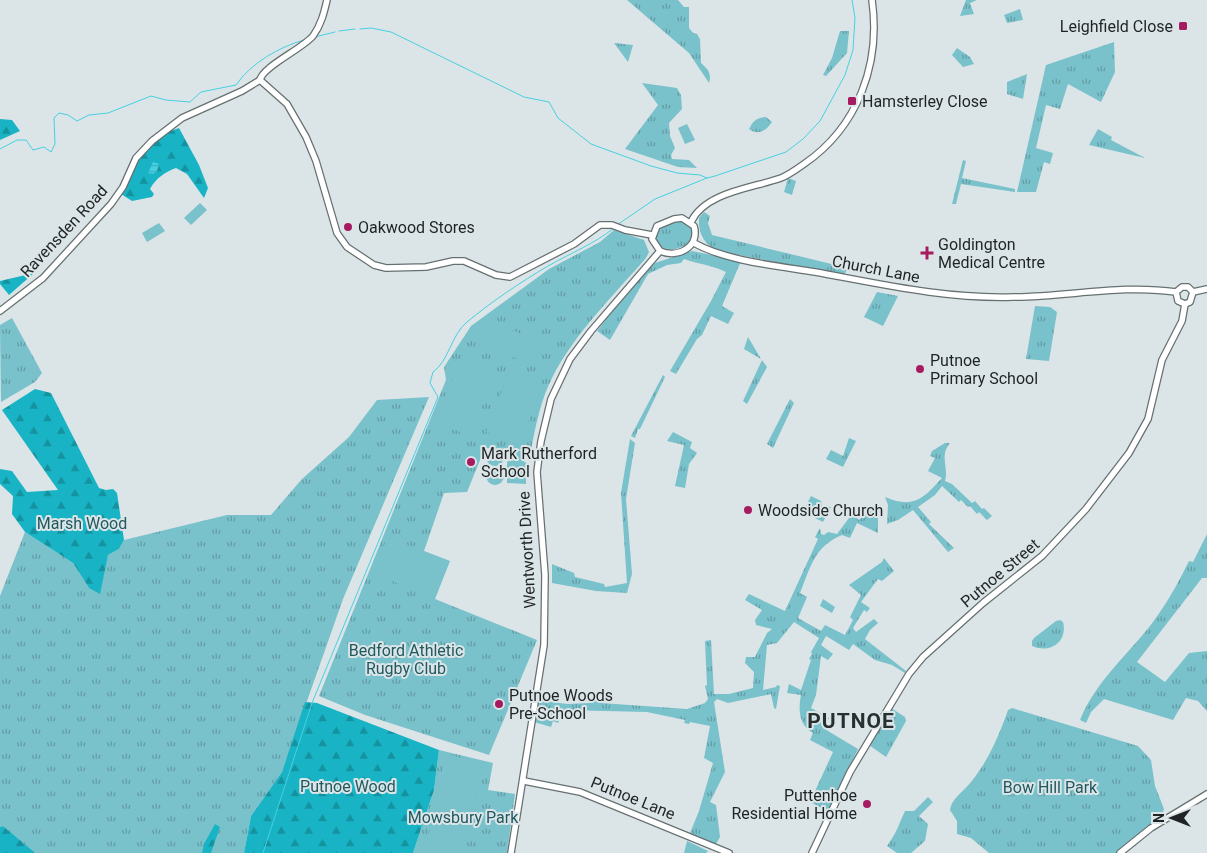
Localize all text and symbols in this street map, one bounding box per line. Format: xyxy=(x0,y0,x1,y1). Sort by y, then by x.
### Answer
place label: Leighfield Close xyxy=(1060,17,1173,36)
marker: Leighfield Close xyxy=(1177,20,1189,32)
place label: Hamsterley Close xyxy=(862,92,988,111)
marker: Hamsterley Close xyxy=(846,95,858,107)
street label: Ravensden Road xyxy=(17,181,111,281)
place label: Oakwood Stores xyxy=(358,218,475,237)
marker: Oakwood Stores xyxy=(342,221,354,233)
place label: Goldington Medical Centre xyxy=(938,235,1045,272)
marker: Goldington Medical Centre xyxy=(920,246,934,260)
street label: Church Lane xyxy=(830,251,922,287)
place label: Putnoe Primary School xyxy=(930,351,1038,388)
marker: Putnoe Primary School xyxy=(914,363,926,375)
place label: Mark Rutherford School xyxy=(481,444,597,481)
marker: Mark Rutherford School xyxy=(465,456,477,468)
street label: Wentworth Drive xyxy=(514,491,540,609)
place label: Woodside Church xyxy=(758,501,883,520)
marker: Woodside Church xyxy=(742,504,754,516)
park label: Marsh Wood xyxy=(37,514,127,533)
street label: Putnoe Street xyxy=(957,535,1043,611)
park label: Bedford Athletic Rugby Club xyxy=(349,641,463,678)
place label: Putnoe Woods Pre-School xyxy=(509,686,613,723)
marker: Putnoe Woods Pre-School xyxy=(493,698,505,710)
district label: PUTNOE xyxy=(807,709,895,733)
street label: Putnoe Lane xyxy=(588,772,678,824)
park label: Putnoe Wood xyxy=(300,777,396,796)
park label: Bow Hill Park xyxy=(1003,778,1098,797)
place label: Puttenhoe Residential Home xyxy=(731,786,857,823)
north arrow xyxy=(1147,793,1197,843)
marker: Puttenhoe Residential Home xyxy=(861,798,873,810)
park label: Mowsbury Park xyxy=(408,808,519,827)
text: N xyxy=(1151,813,1167,823)

